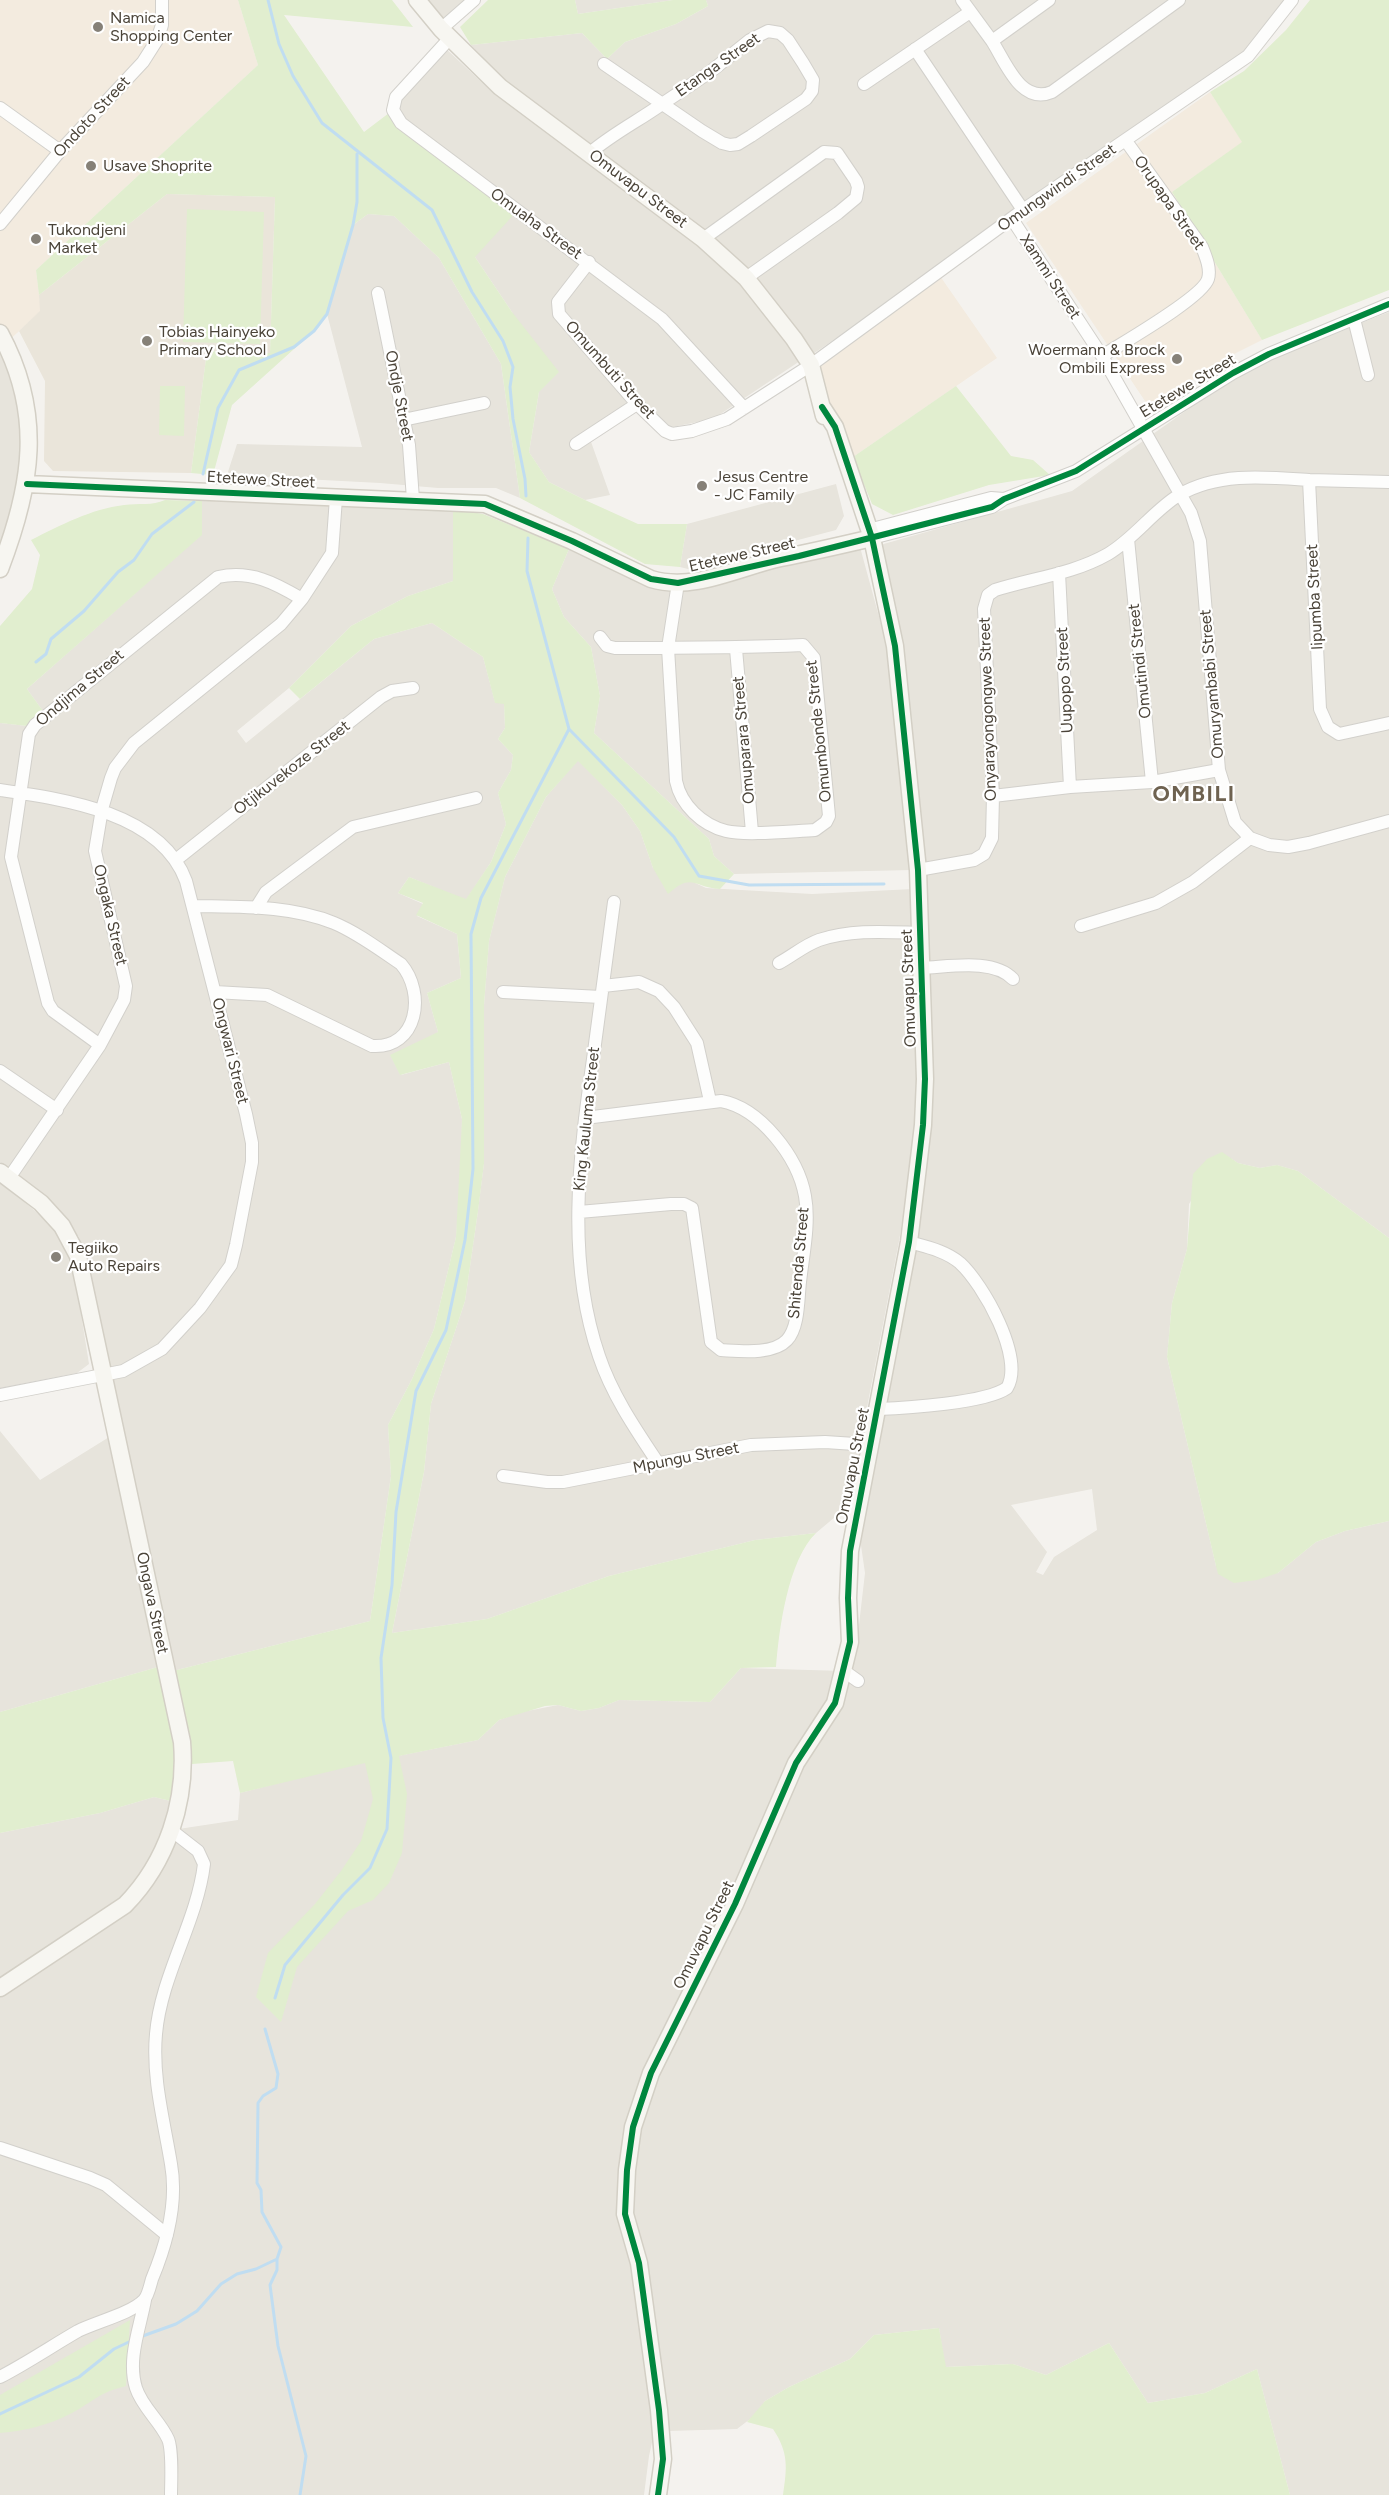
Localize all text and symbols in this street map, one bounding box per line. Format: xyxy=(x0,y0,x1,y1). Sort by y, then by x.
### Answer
place label: Namica Shopping Center xyxy=(110,8,232,46)
marker: Namica Shopping Center xyxy=(91,20,105,34)
street label: Etanga Street xyxy=(672,29,764,101)
street label: Ondoto Street xyxy=(50,72,134,162)
street label: Omungwindi Street xyxy=(994,140,1120,236)
street label: Omuvapu Street xyxy=(585,146,691,232)
street label: Orupapa Street xyxy=(1129,152,1209,254)
place label: Usave Shoprite xyxy=(103,156,212,176)
marker: Usave Shoprite xyxy=(84,159,98,173)
street label: Omuaha Street xyxy=(486,184,586,264)
place label: Tukondjeni Market xyxy=(48,220,126,258)
street label: Xammi Street xyxy=(1015,231,1085,323)
marker: Tukondjeni Market xyxy=(29,232,43,246)
street label: Omumbuti Street xyxy=(561,317,659,423)
place label: Tobias Hainyeko Primary School xyxy=(159,322,275,360)
marker: Tobias Hainyeko Primary School xyxy=(140,334,154,348)
place label: Woermann & Brock Ombili Express xyxy=(1028,340,1165,378)
street label: Ondje Street xyxy=(381,349,417,443)
street label: Etetewe Street xyxy=(1137,350,1239,422)
marker: Woermann & Brock Ombili Express xyxy=(1170,352,1184,366)
place label: Jesus Centre - JC Family xyxy=(714,467,808,505)
street label: Etetewe Street xyxy=(206,468,316,492)
marker: Jesus Centre - JC Family xyxy=(695,479,709,493)
street label: Etetewe Street xyxy=(687,533,797,577)
street label: Iipumba Street xyxy=(1303,543,1327,651)
street label: Omutindi Street xyxy=(1124,603,1156,719)
street label: Omuryambabi Street xyxy=(1196,609,1228,759)
street label: Onyarayongongwe Street xyxy=(975,617,1001,801)
street label: Uupopo Street xyxy=(1053,626,1077,734)
street label: Ondjima Street xyxy=(32,646,128,730)
street label: Omumbonde Street xyxy=(802,659,836,803)
street label: Omuparara Street xyxy=(729,675,759,805)
street label: Otjikuvekoze Street xyxy=(230,717,354,819)
district label: OMBILI xyxy=(1152,782,1236,808)
street label: Ongaka Street xyxy=(89,862,131,968)
street label: Omuvapu Street xyxy=(897,929,921,1047)
street label: Ongwari Street xyxy=(207,996,253,1106)
street label: King Kauluma Street xyxy=(570,1046,604,1192)
street label: Shitenda Street xyxy=(785,1206,813,1320)
place label: Tegiiko Auto Repairs xyxy=(68,1238,160,1276)
marker: Tegiiko Auto Repairs xyxy=(49,1250,63,1264)
street label: Omuvapu Street xyxy=(832,1406,874,1526)
street label: Mpungu Street xyxy=(631,1438,741,1478)
street label: Ongava Street xyxy=(132,1550,172,1656)
street label: Omuvapu Street xyxy=(669,1878,739,1992)

